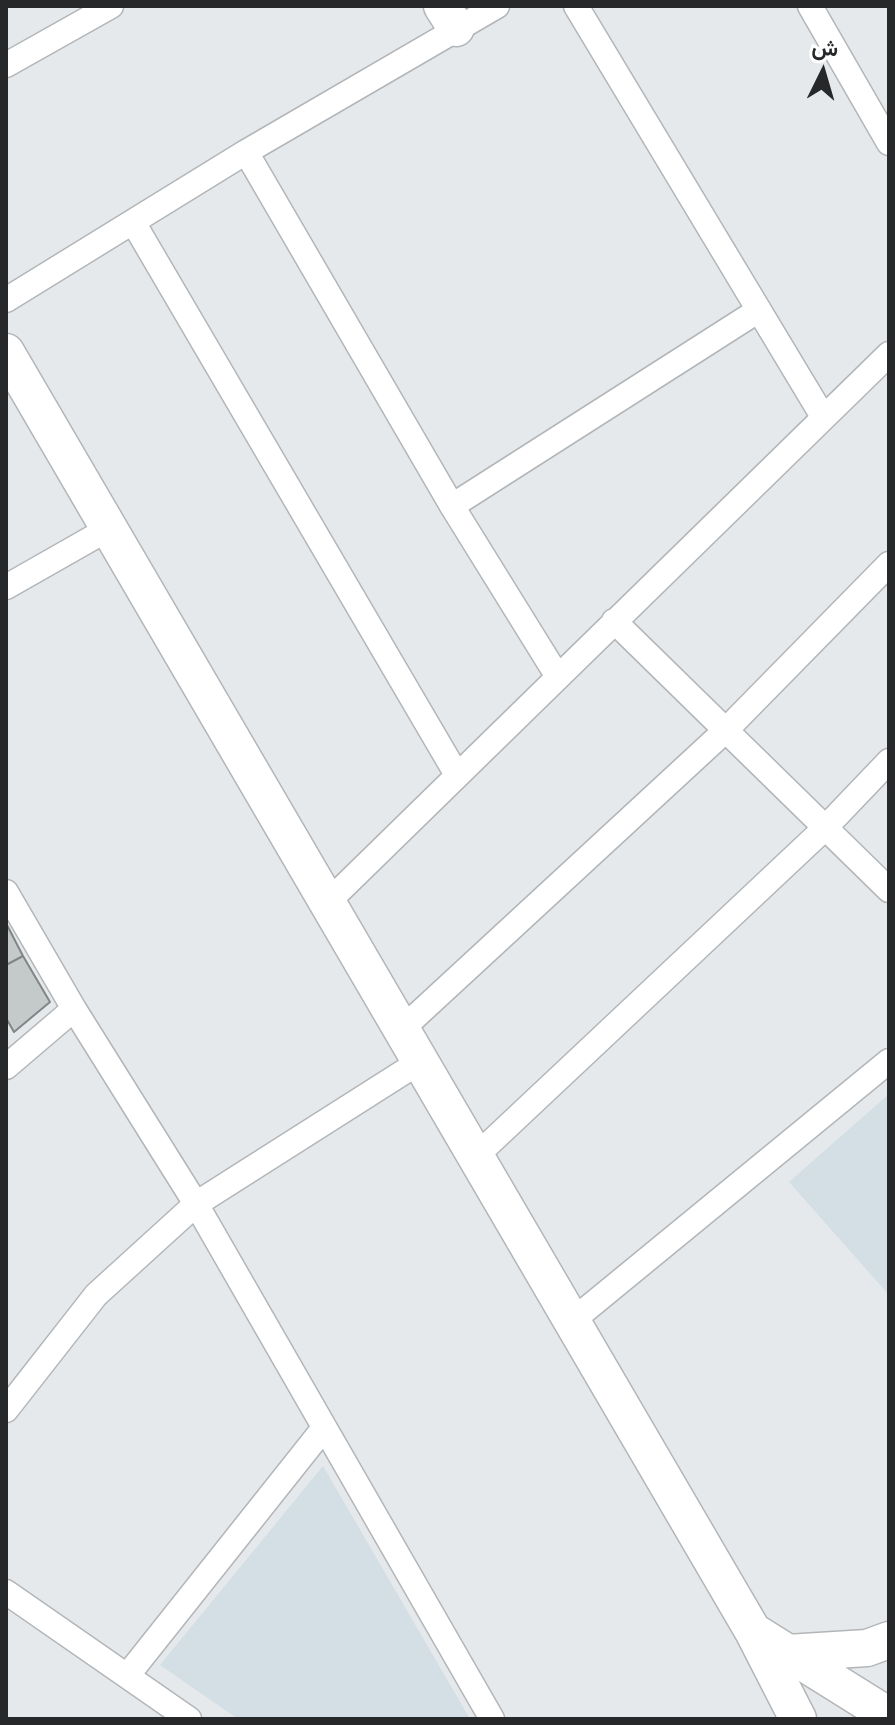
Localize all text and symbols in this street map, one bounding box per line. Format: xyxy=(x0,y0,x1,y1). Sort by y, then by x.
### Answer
north arrow xyxy=(783,32,863,112)
text: ش xyxy=(811,33,839,62)

